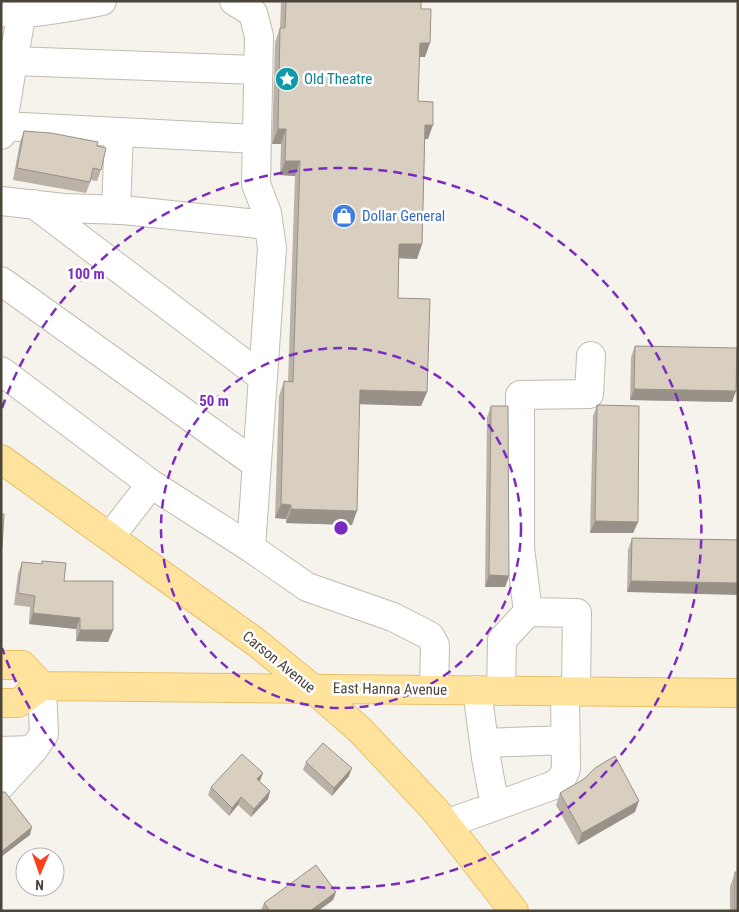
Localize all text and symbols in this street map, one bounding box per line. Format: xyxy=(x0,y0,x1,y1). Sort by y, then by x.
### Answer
place icon: Old Theatre xyxy=(274,66,300,92)
place label: Old Theatre xyxy=(304,70,372,88)
shop icon: Dollar General xyxy=(331,203,357,229)
place label: Dollar General xyxy=(362,207,445,225)
text: 100 m xyxy=(67,265,105,283)
text: 50 m xyxy=(199,392,229,410)
centre of rings xyxy=(332,519,350,537)
street label: Carson Avenue xyxy=(239,627,319,697)
street label: East Hanna Avenue xyxy=(333,679,447,699)
north arrow xyxy=(15,847,65,897)
text: N xyxy=(35,877,44,893)

